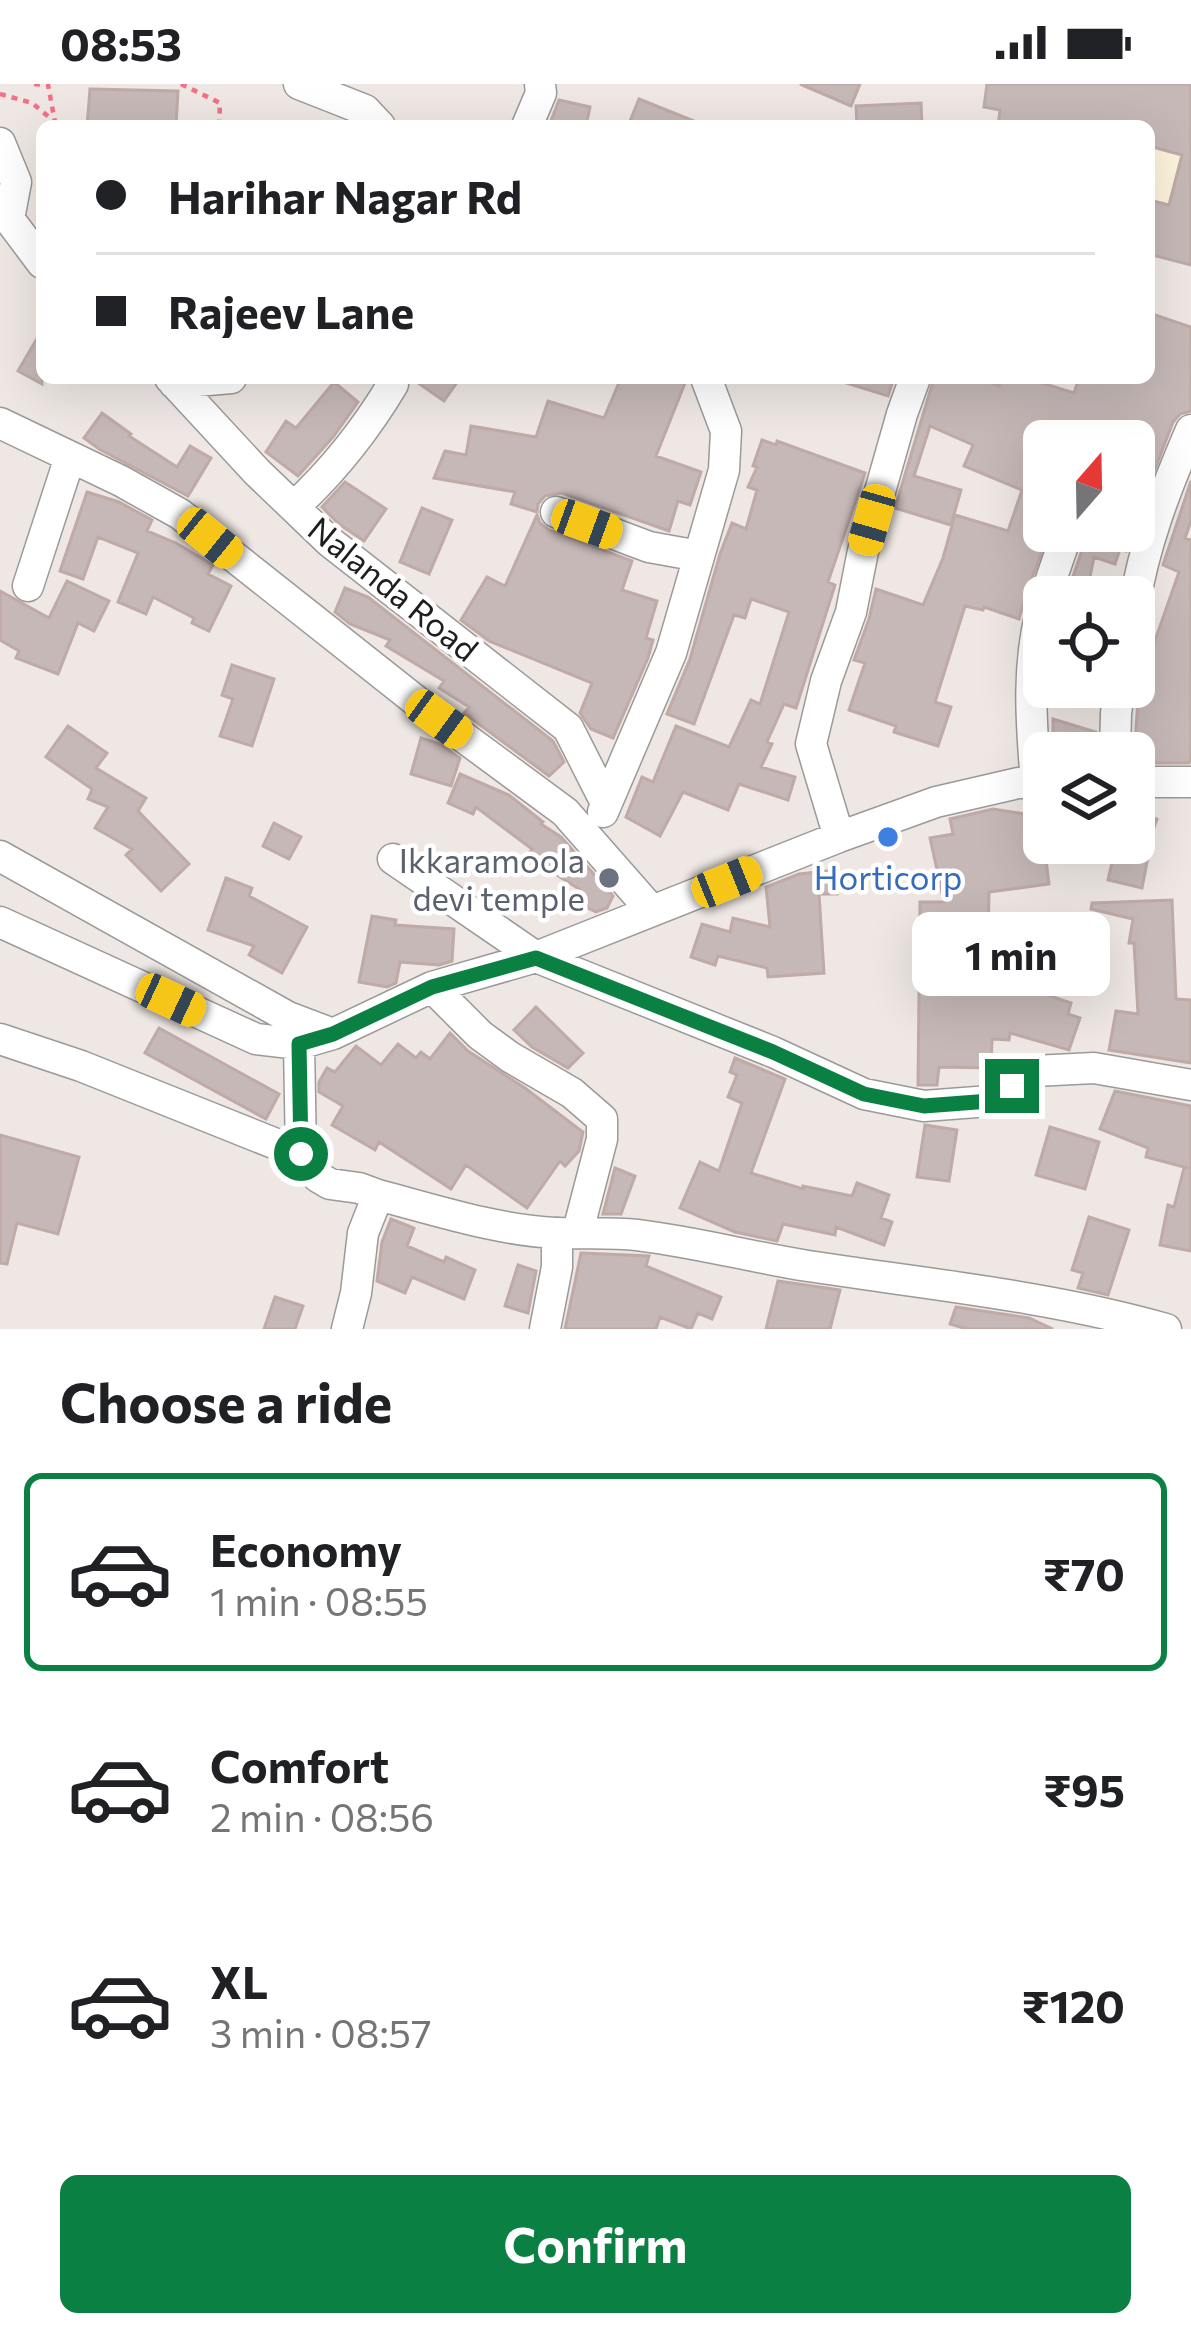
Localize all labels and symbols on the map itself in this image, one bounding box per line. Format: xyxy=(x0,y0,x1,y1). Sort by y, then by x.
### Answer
north arrow xyxy=(1023,420,1155,552)
car xyxy=(845,480,899,560)
car xyxy=(547,495,627,553)
car xyxy=(171,501,249,575)
street label: Nalanda Road xyxy=(301,507,487,669)
car xyxy=(399,683,479,755)
marker: Horticorp xyxy=(875,824,901,850)
place label: Ikkaramoola devi temple xyxy=(399,839,585,918)
car xyxy=(687,852,767,912)
place label: Horticorp xyxy=(814,856,962,897)
marker: Ikkaramoola devi temple xyxy=(596,865,622,891)
callout: 1 min xyxy=(913,912,1111,996)
car xyxy=(131,968,211,1032)
route end xyxy=(985,1059,1039,1113)
route start xyxy=(274,1127,328,1181)

